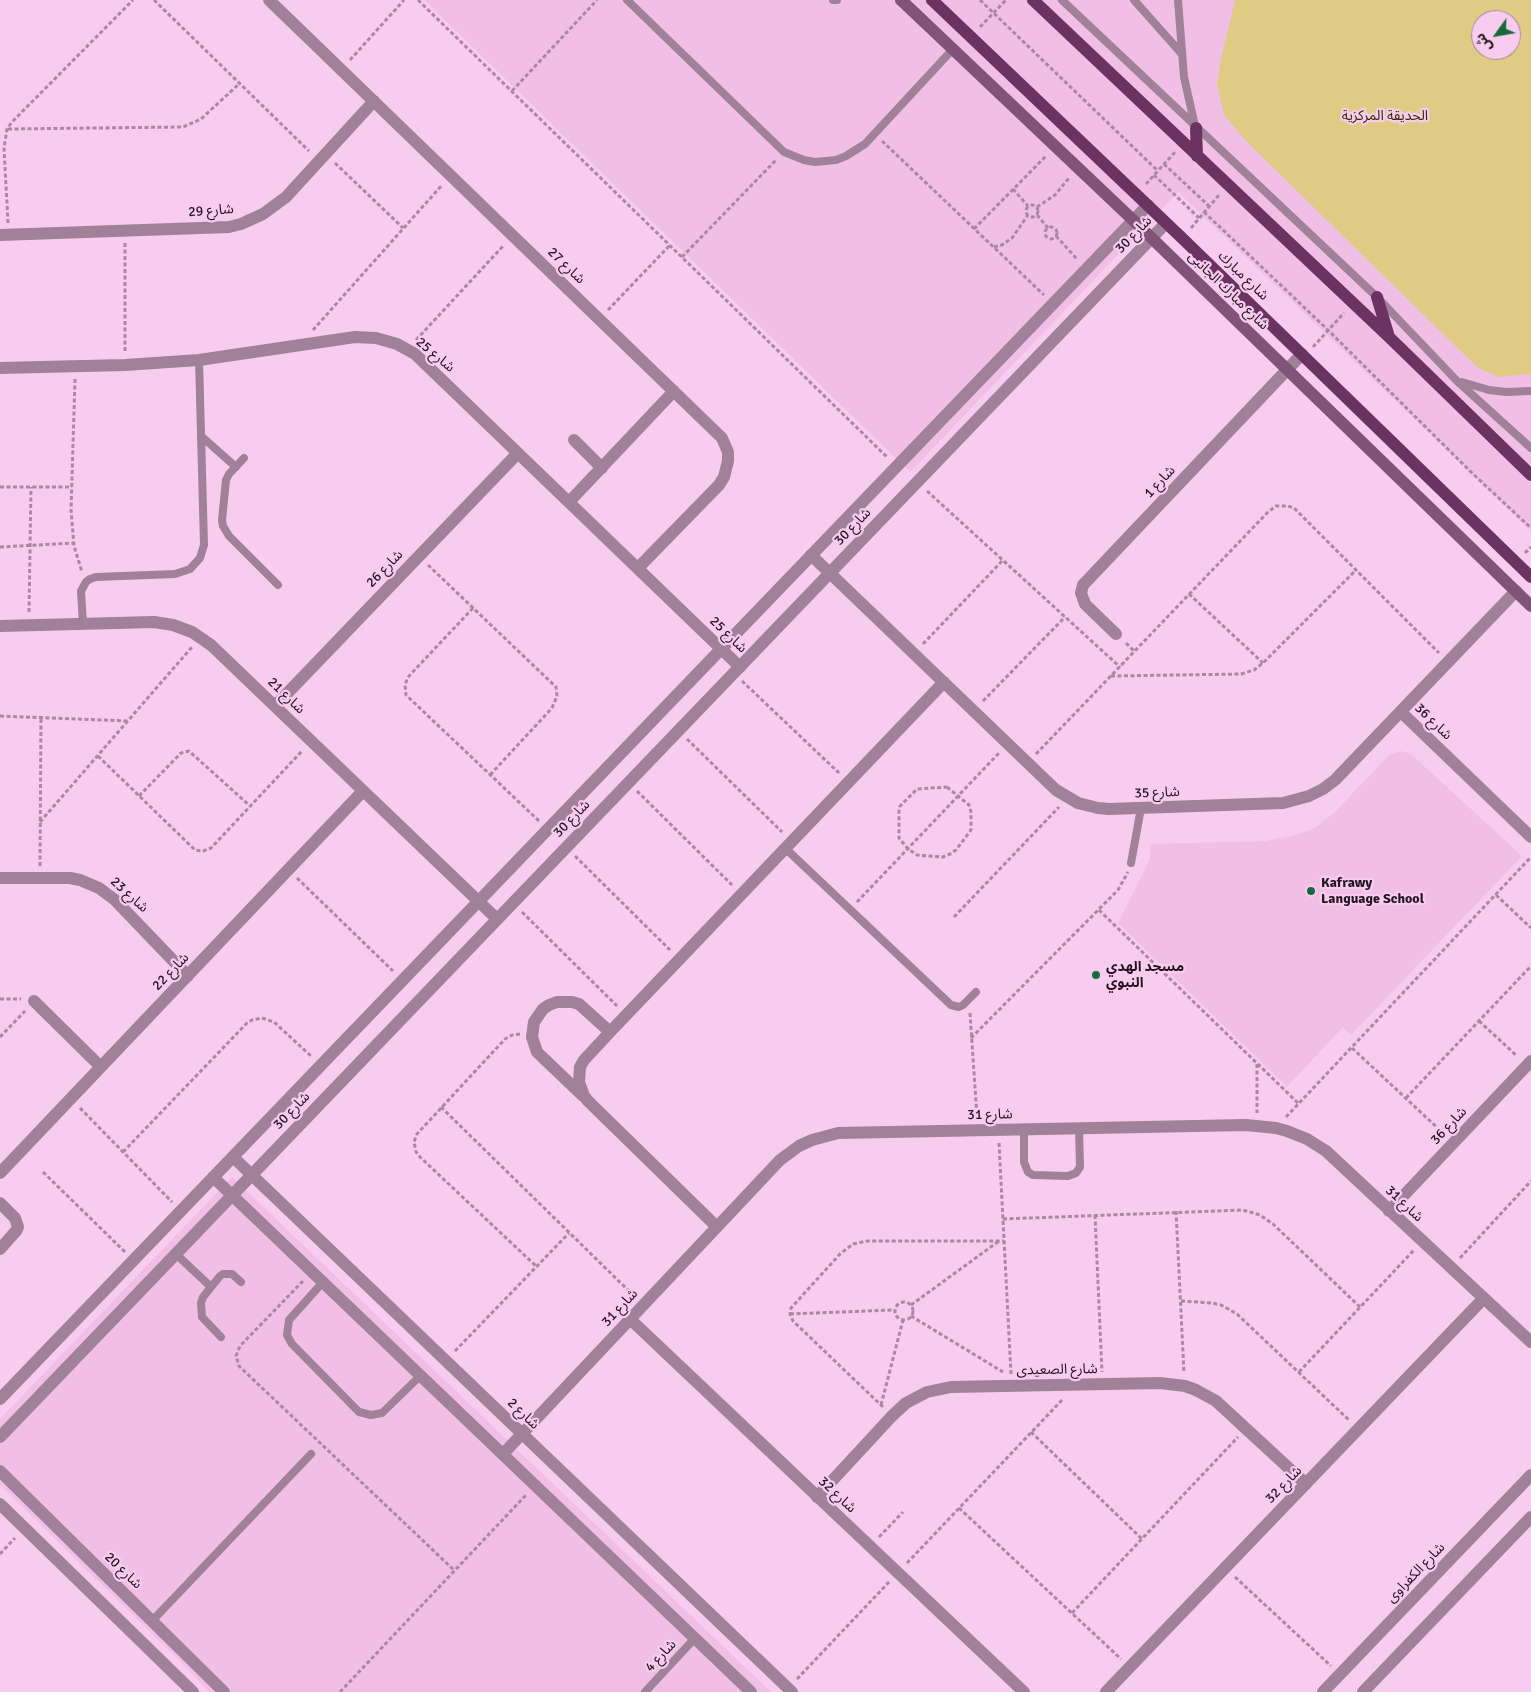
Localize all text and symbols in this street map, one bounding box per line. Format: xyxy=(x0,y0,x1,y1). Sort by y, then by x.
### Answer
north arrow xyxy=(1471,10,1521,60)
text: ش xyxy=(1471,30,1496,55)
park label: الحديقة المركزية xyxy=(1342,108,1428,124)
street label: شارع 29 xyxy=(188,201,234,221)
street label: شارع 30 xyxy=(1112,213,1156,257)
street label: شارع 27 xyxy=(544,244,588,288)
street label: شارع مبارك الجانبى xyxy=(1184,248,1272,334)
street label: شارع مبارك xyxy=(1214,248,1272,304)
street label: شارع 25 xyxy=(412,334,458,376)
street label: شارع 1 xyxy=(1141,462,1179,502)
street label: شارع 30 xyxy=(831,505,875,549)
street label: شارع 26 xyxy=(363,547,407,591)
street label: شارع 25 xyxy=(706,613,750,657)
street label: شارع 21 xyxy=(264,674,308,718)
street label: شارع 36 xyxy=(1411,700,1455,744)
street label: شارع 35 xyxy=(1134,784,1180,802)
street label: شارع 30 xyxy=(550,797,594,841)
street label: شارع 23 xyxy=(106,874,152,916)
place label: Kafrawy Language School xyxy=(1321,875,1424,908)
marker: Kafrawy Language School xyxy=(1305,885,1317,897)
street label: شارع 22 xyxy=(149,950,193,994)
place label: مسجد الهدي النبوي xyxy=(1106,959,1184,992)
marker: مسجد الهدي النبوي xyxy=(1090,969,1102,981)
street label: شارع 30 xyxy=(270,1089,314,1133)
street label: شارع 36 xyxy=(1427,1104,1471,1148)
street label: شارع 31 xyxy=(967,1106,1013,1124)
street label: شارع 31 xyxy=(1382,1182,1426,1226)
street label: شارع 31 xyxy=(598,1286,642,1330)
street label: شارع الصعيدى xyxy=(1016,1361,1098,1379)
street label: شارع 2 xyxy=(504,1395,542,1433)
street label: شارع 32 xyxy=(1262,1463,1306,1507)
street label: شارع 32 xyxy=(815,1473,859,1517)
street label: شارع الكفراوى xyxy=(1383,1540,1449,1606)
street label: شارع 20 xyxy=(101,1549,145,1593)
street label: شارع 4 xyxy=(642,1636,680,1676)

